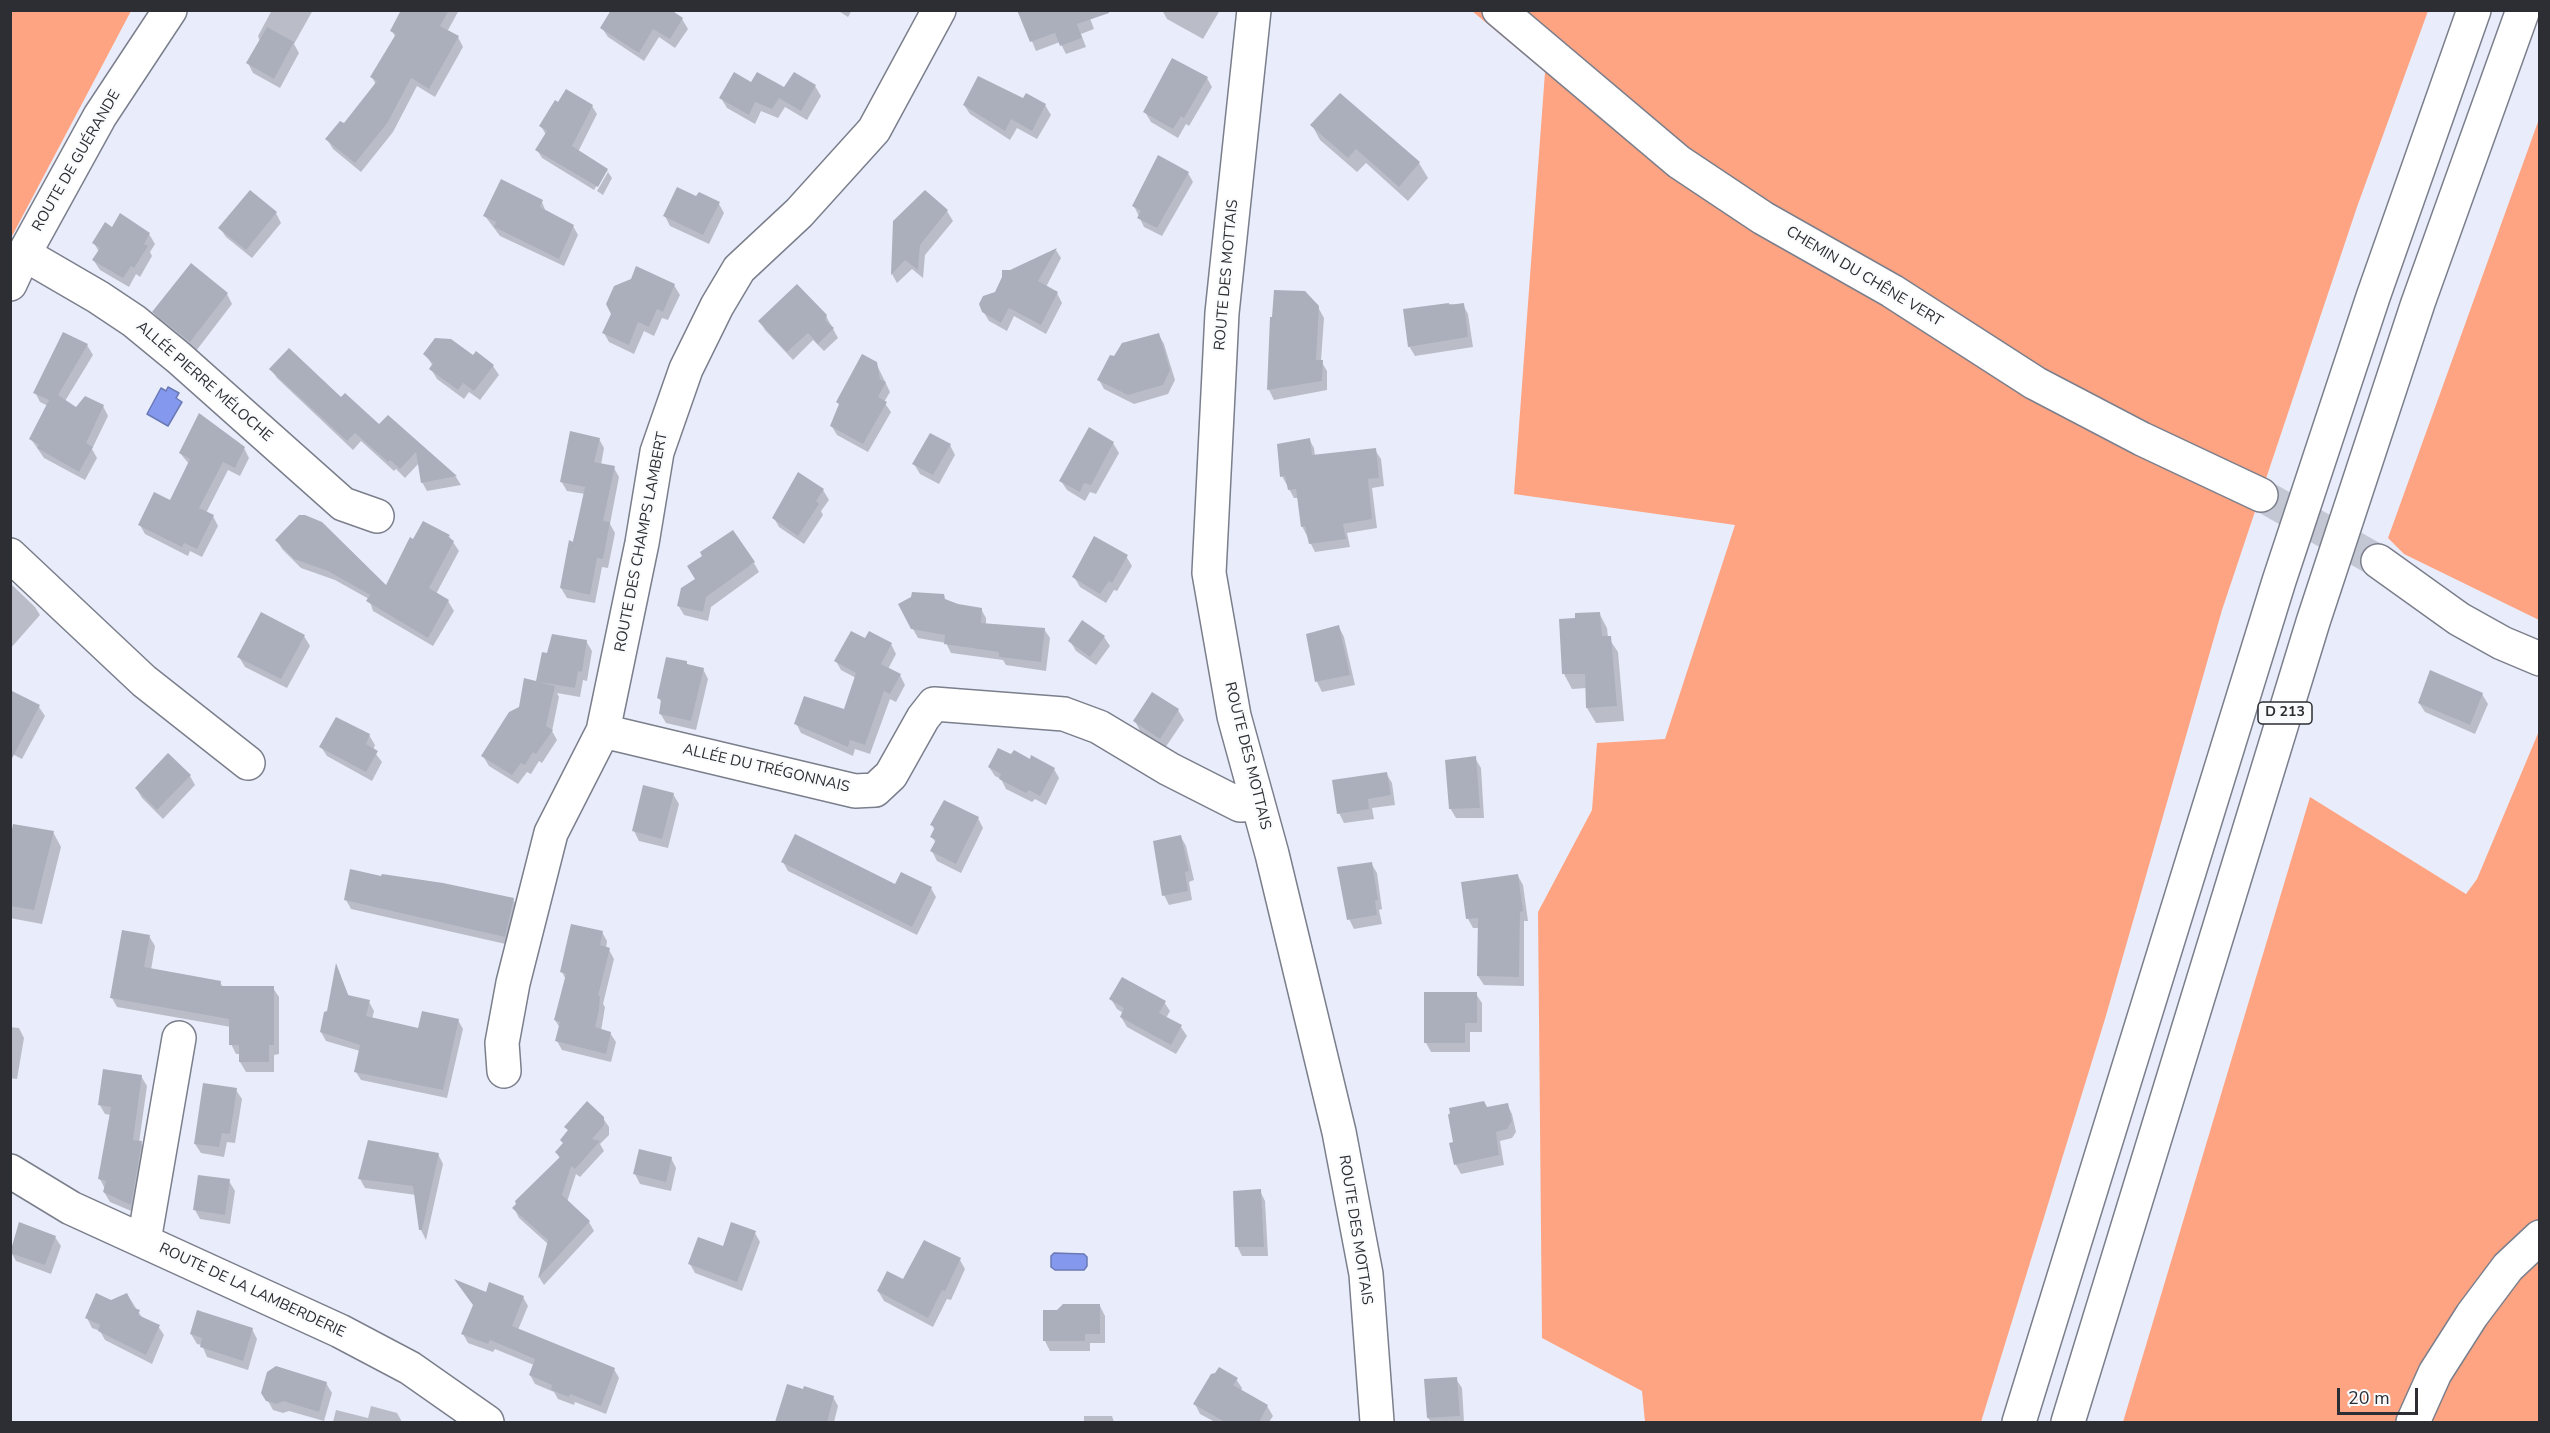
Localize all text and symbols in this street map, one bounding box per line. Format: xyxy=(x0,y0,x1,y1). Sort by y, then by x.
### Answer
street label: ROUTE DE GUÉRANDE xyxy=(29,87,125,235)
street label: ROUTE DES MOTTAIS xyxy=(1211,199,1243,351)
street label: CHEMIN DU CHÊNE VERT xyxy=(1782,223,1946,331)
street label: ALLÉE PIERRE MÉLOCHE xyxy=(132,318,276,446)
street label: ROUTE DES CHAMPS LAMBERT xyxy=(612,430,672,654)
street label: ROUTE DES MOTTAIS xyxy=(1220,680,1274,832)
road number: D 213 xyxy=(2258,702,2312,724)
street label: ALLÉE DU TRÉGONNAIS xyxy=(681,741,851,797)
street label: ROUTE DES MOTTAIS xyxy=(1334,1154,1376,1306)
street label: ROUTE DE LA LAMBERDERIE xyxy=(156,1240,348,1342)
scale bar xyxy=(2340,1376,2421,1414)
text: 20 m xyxy=(2348,1386,2390,1410)

